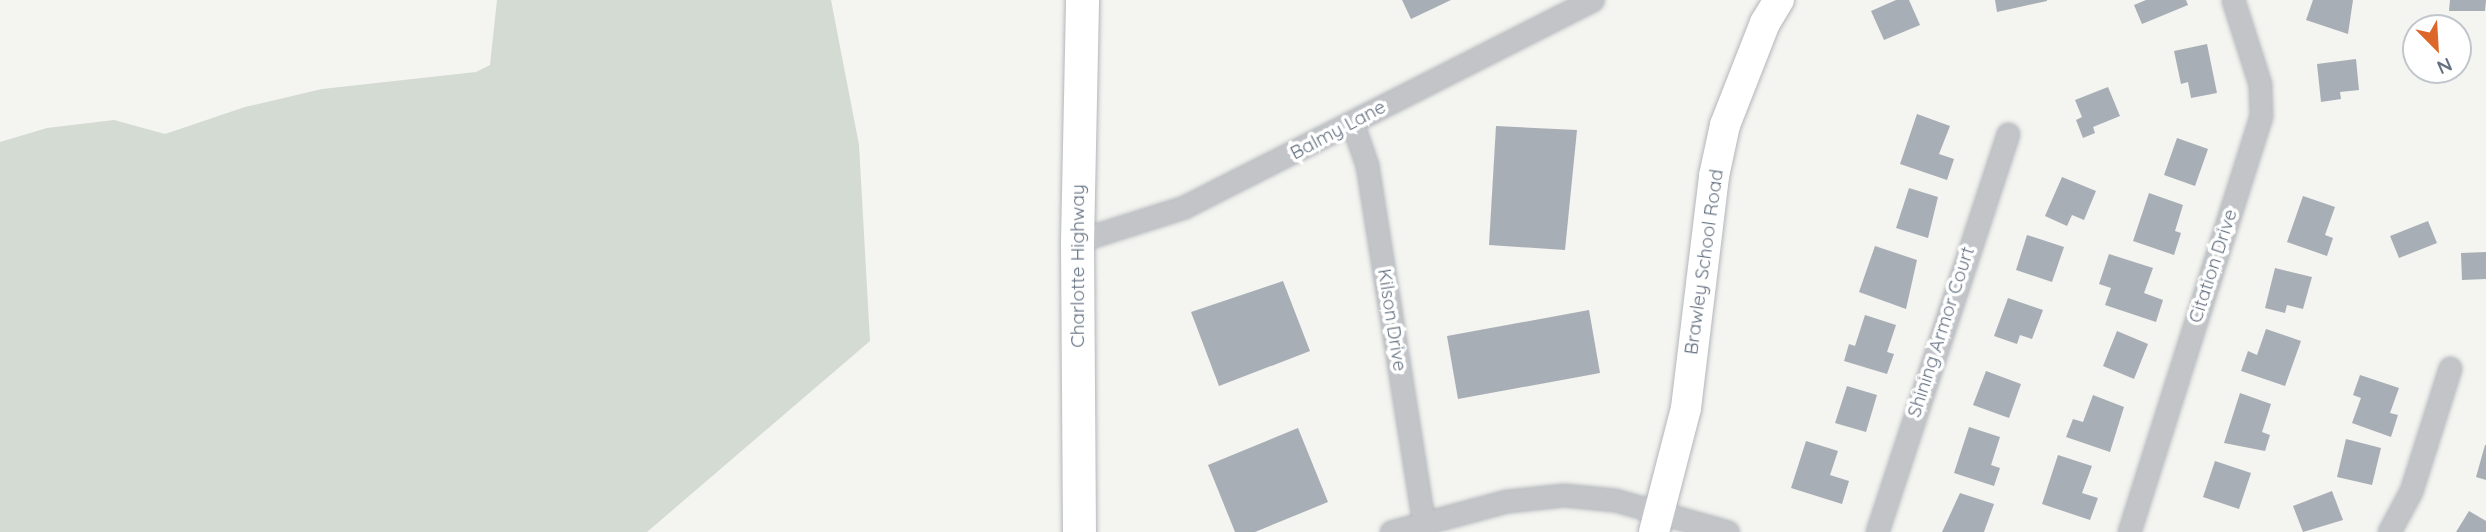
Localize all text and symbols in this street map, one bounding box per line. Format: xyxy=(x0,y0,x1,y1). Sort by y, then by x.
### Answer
north arrow xyxy=(2402,14,2472,84)
text: N xyxy=(2433,53,2456,80)
street label: Balmy Lane xyxy=(1286,95,1390,165)
street label: Brawley School Road xyxy=(1680,168,1728,356)
street label: Charlotte Highway xyxy=(1067,184,1089,348)
street label: Citation Drive xyxy=(2184,206,2242,326)
street label: Shining Armor Court xyxy=(1903,244,1979,420)
street label: Kilson Drive xyxy=(1373,267,1411,373)

